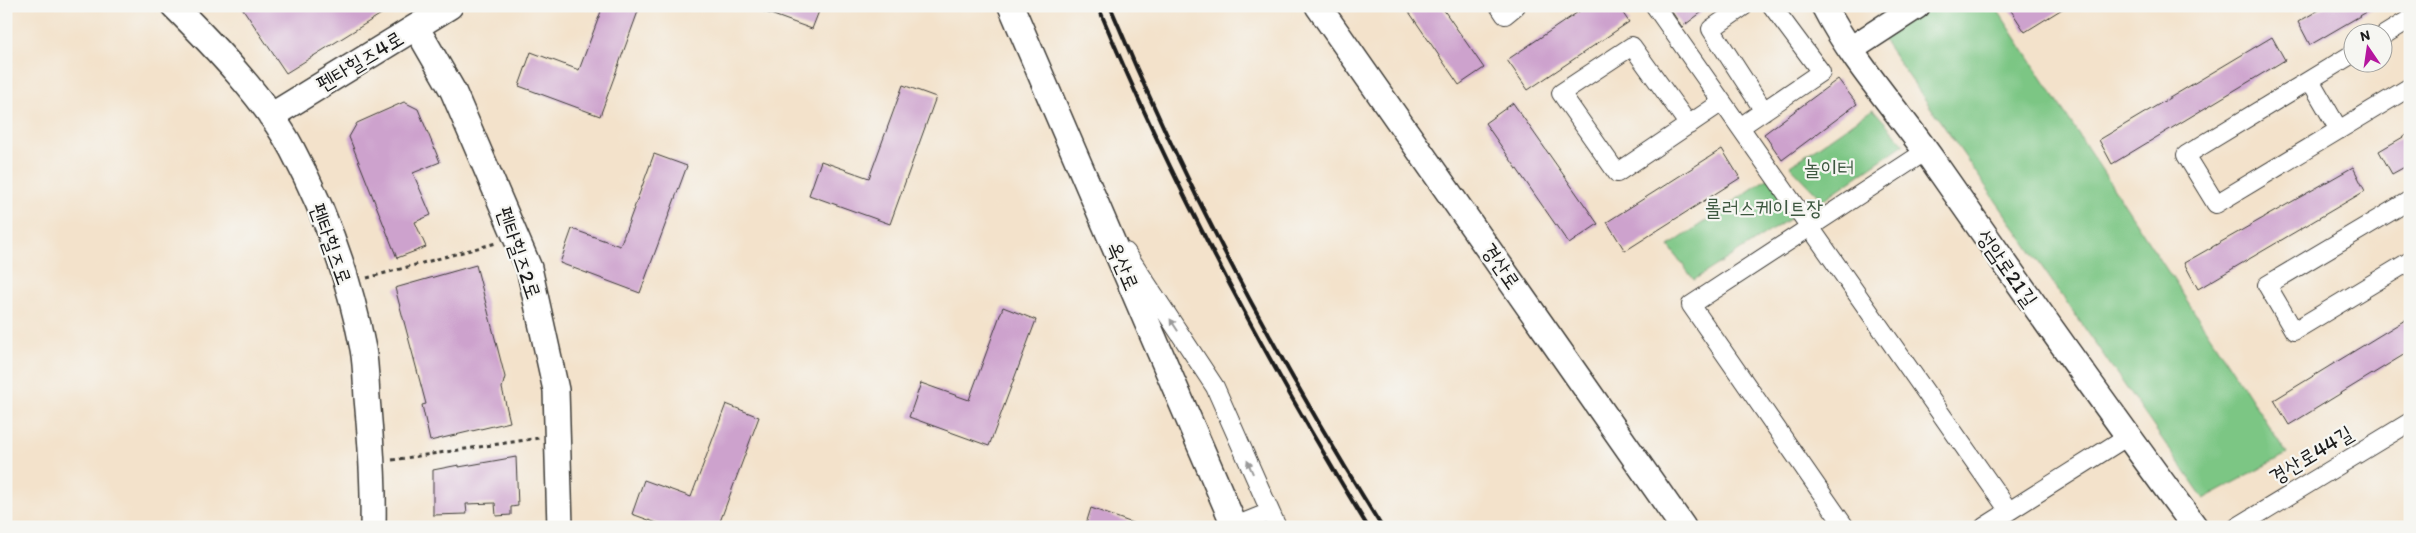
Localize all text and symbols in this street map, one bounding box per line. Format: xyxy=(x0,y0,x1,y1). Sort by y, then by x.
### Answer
north arrow xyxy=(2344,22,2394,72)
street label: 펜타힐즈4로 xyxy=(312,25,408,96)
text: N xyxy=(2359,26,2372,45)
park label: 놀이터 xyxy=(1804,155,1854,180)
park label: 롤러스케이트장 xyxy=(1705,195,1823,220)
street label: 펜타힐즈로 xyxy=(305,200,358,288)
street label: 펜타힐즈2로 xyxy=(492,204,547,302)
street label: 성암로21길 xyxy=(1972,224,2043,311)
street label: 옥산로 xyxy=(1102,238,1145,294)
street label: 경산로 xyxy=(1477,238,1526,294)
one-way arrow xyxy=(1169,318,1178,331)
street label: 경산로44길 xyxy=(2265,420,2357,489)
one-way arrow xyxy=(1246,460,1254,474)

